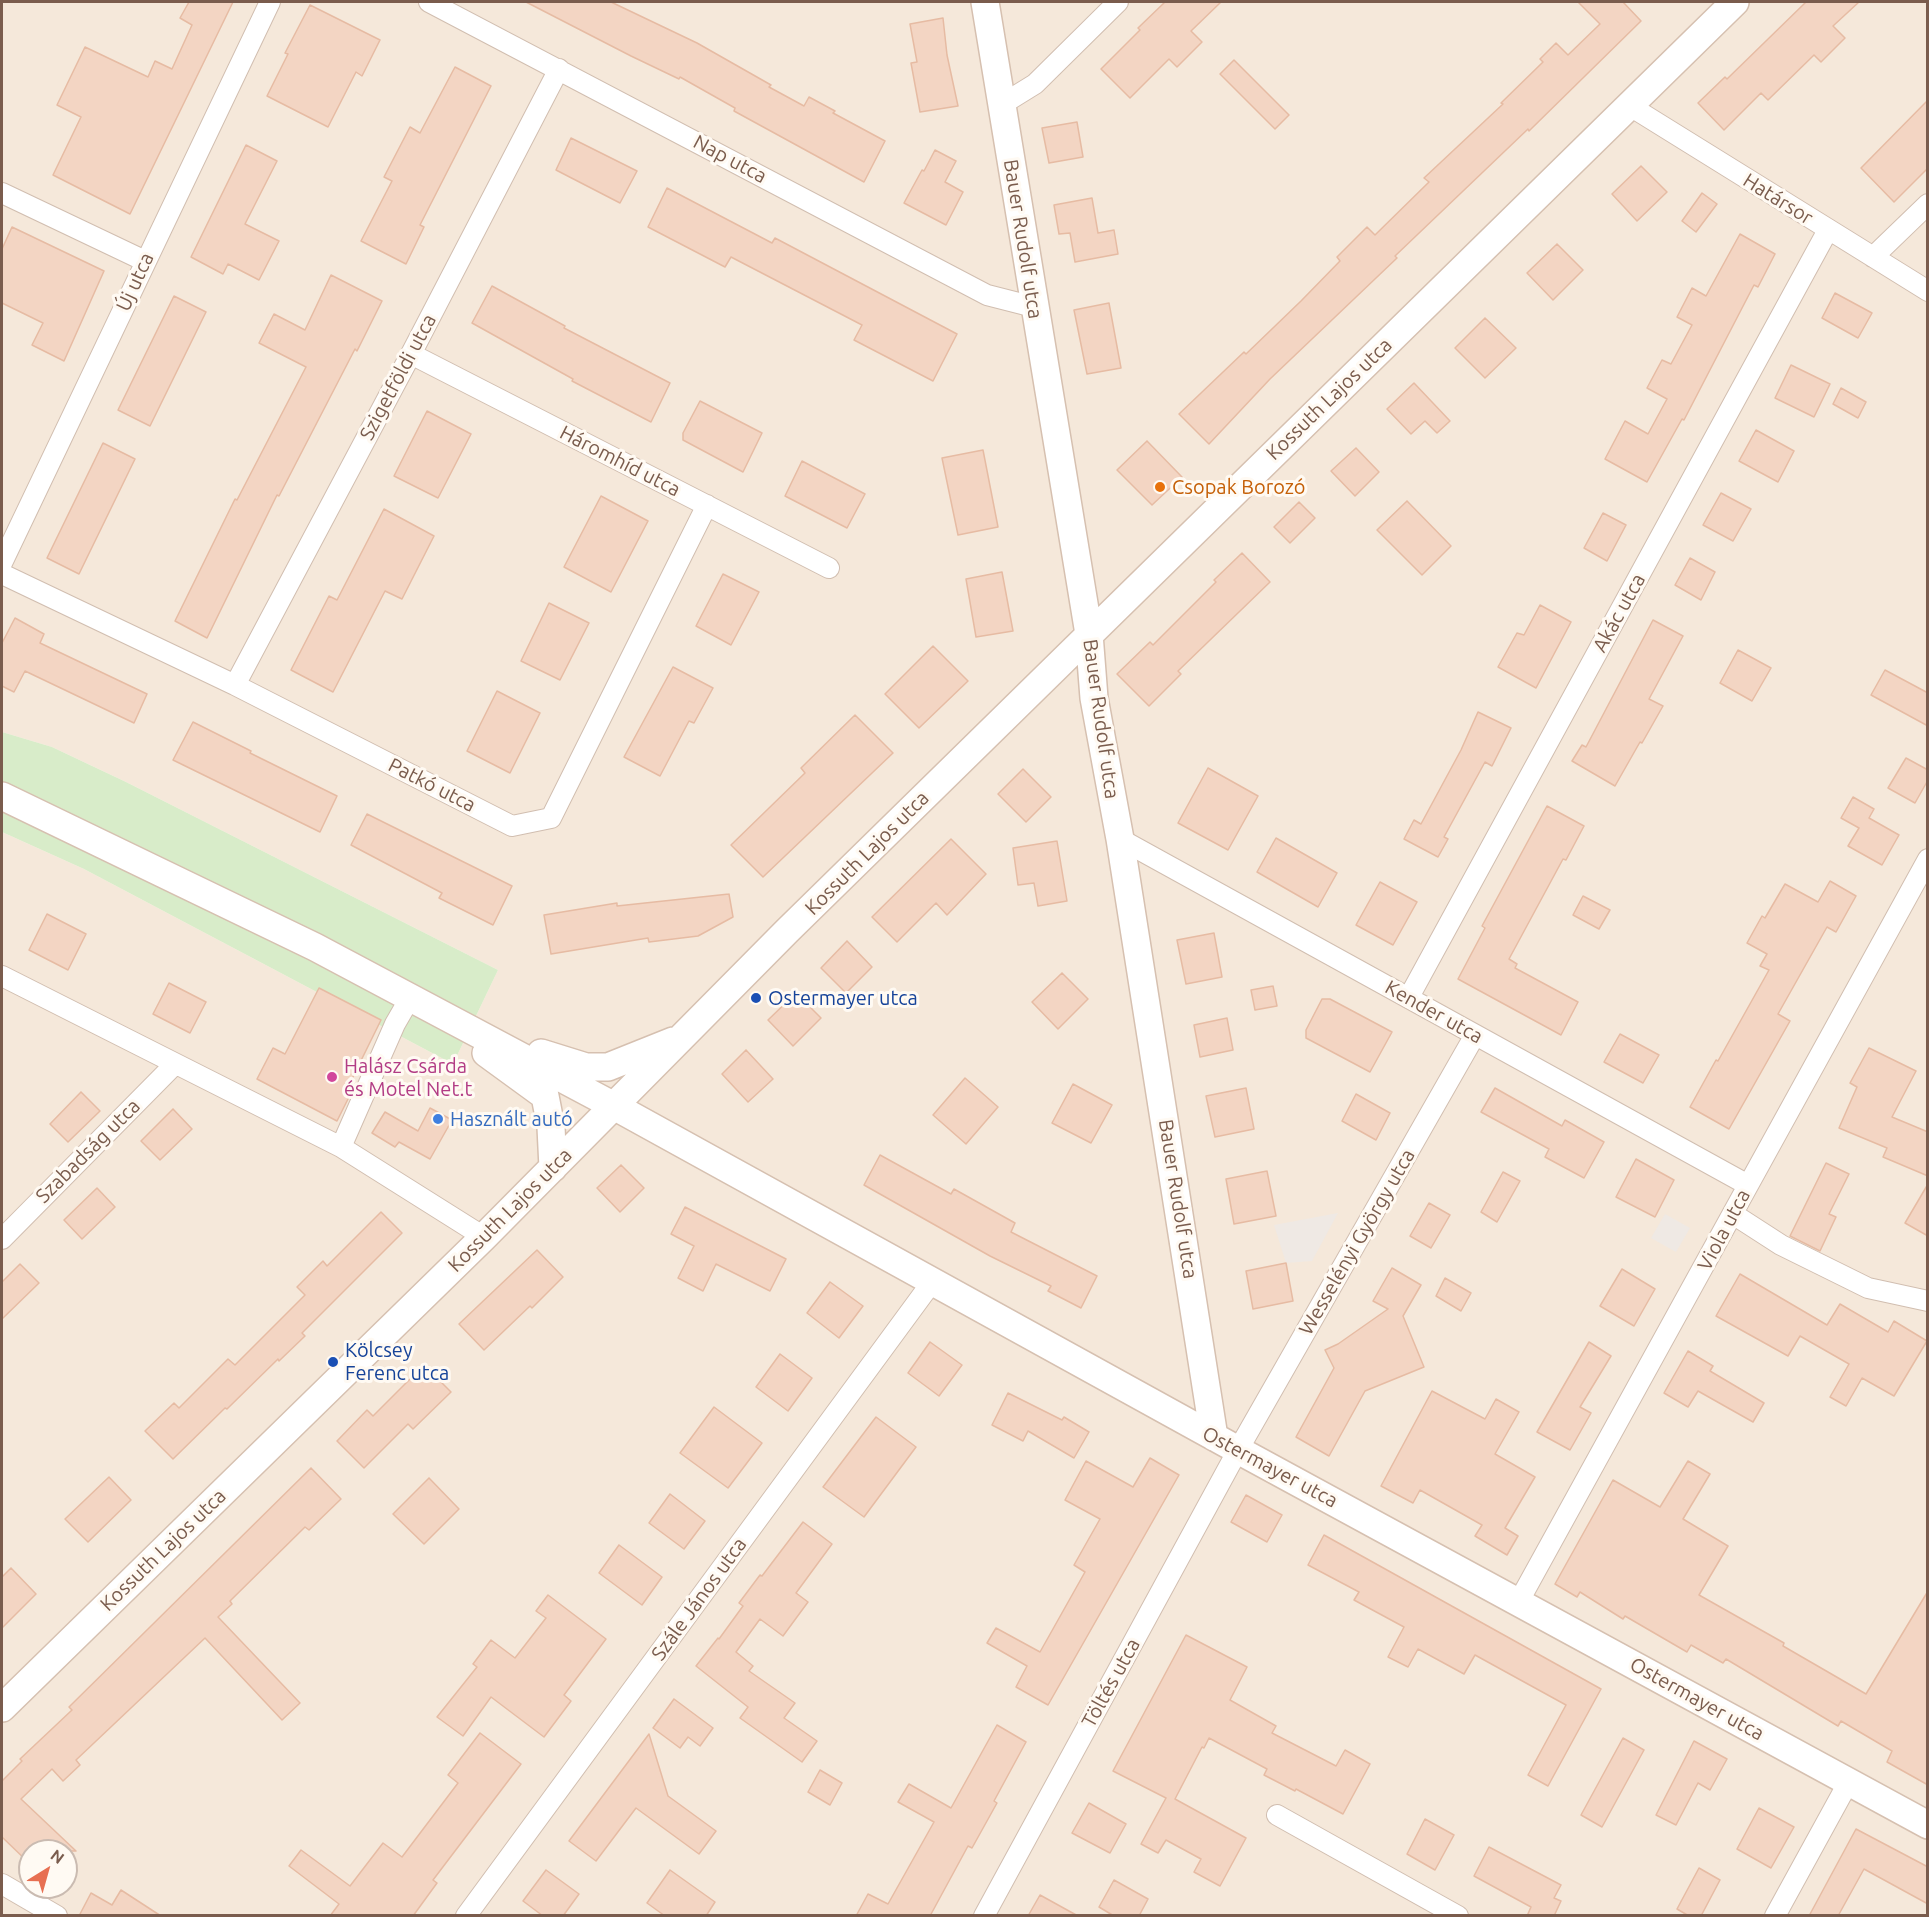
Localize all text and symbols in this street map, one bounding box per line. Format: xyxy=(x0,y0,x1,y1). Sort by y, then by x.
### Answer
street label: Nap utca xyxy=(689,130,771,188)
street label: Bauer Rudolf utca xyxy=(999,158,1047,320)
street label: Határsor xyxy=(1739,168,1817,230)
street label: Új utca xyxy=(111,249,159,315)
street label: Szigetföldi utca xyxy=(355,310,441,444)
street label: Kossuth Lajos utca xyxy=(1261,333,1397,465)
street label: Háromhíd utca xyxy=(556,420,684,502)
place label: Csopak Borozó xyxy=(1172,475,1305,499)
marker: Csopak Borozó xyxy=(1153,480,1167,494)
street label: Akác utca xyxy=(1588,570,1650,656)
street label: Bauer Rudolf utca xyxy=(1078,638,1124,800)
street label: Patkó utca xyxy=(384,753,480,817)
street label: Kossuth Lajos utca xyxy=(800,786,934,920)
street label: Kender utca xyxy=(1381,975,1487,1049)
place label: Ostermayer utca xyxy=(768,986,918,1010)
marker: Ostermayer utca xyxy=(749,991,763,1005)
place label: Halász Csárda és Motel Net.t xyxy=(344,1054,472,1101)
marker: Halász Csárda és Motel Net.t xyxy=(325,1070,339,1084)
street label: Szabadság utca xyxy=(31,1094,145,1208)
place label: Használt autó xyxy=(450,1107,573,1131)
marker: Használt autó xyxy=(431,1112,445,1126)
street label: Bauer Rudolf utca xyxy=(1154,1118,1202,1280)
street label: Kossuth Lajos utca xyxy=(443,1143,577,1277)
street label: Wesselényi György utca xyxy=(1294,1145,1420,1339)
street label: Viola utca xyxy=(1693,1185,1755,1275)
place label: Kölcsey Ferenc utca xyxy=(345,1338,449,1385)
marker: Kölcsey Ferenc utca xyxy=(326,1355,340,1369)
street label: Ostermayer utca xyxy=(1198,1421,1342,1513)
street label: Kossuth Lajos utca xyxy=(95,1484,231,1616)
street label: Szále János utca xyxy=(646,1533,752,1665)
street label: Töltés utca xyxy=(1077,1634,1145,1732)
street label: Ostermayer utca xyxy=(1626,1652,1768,1746)
north arrow xyxy=(18,1839,78,1899)
text: N xyxy=(47,1845,68,1867)

